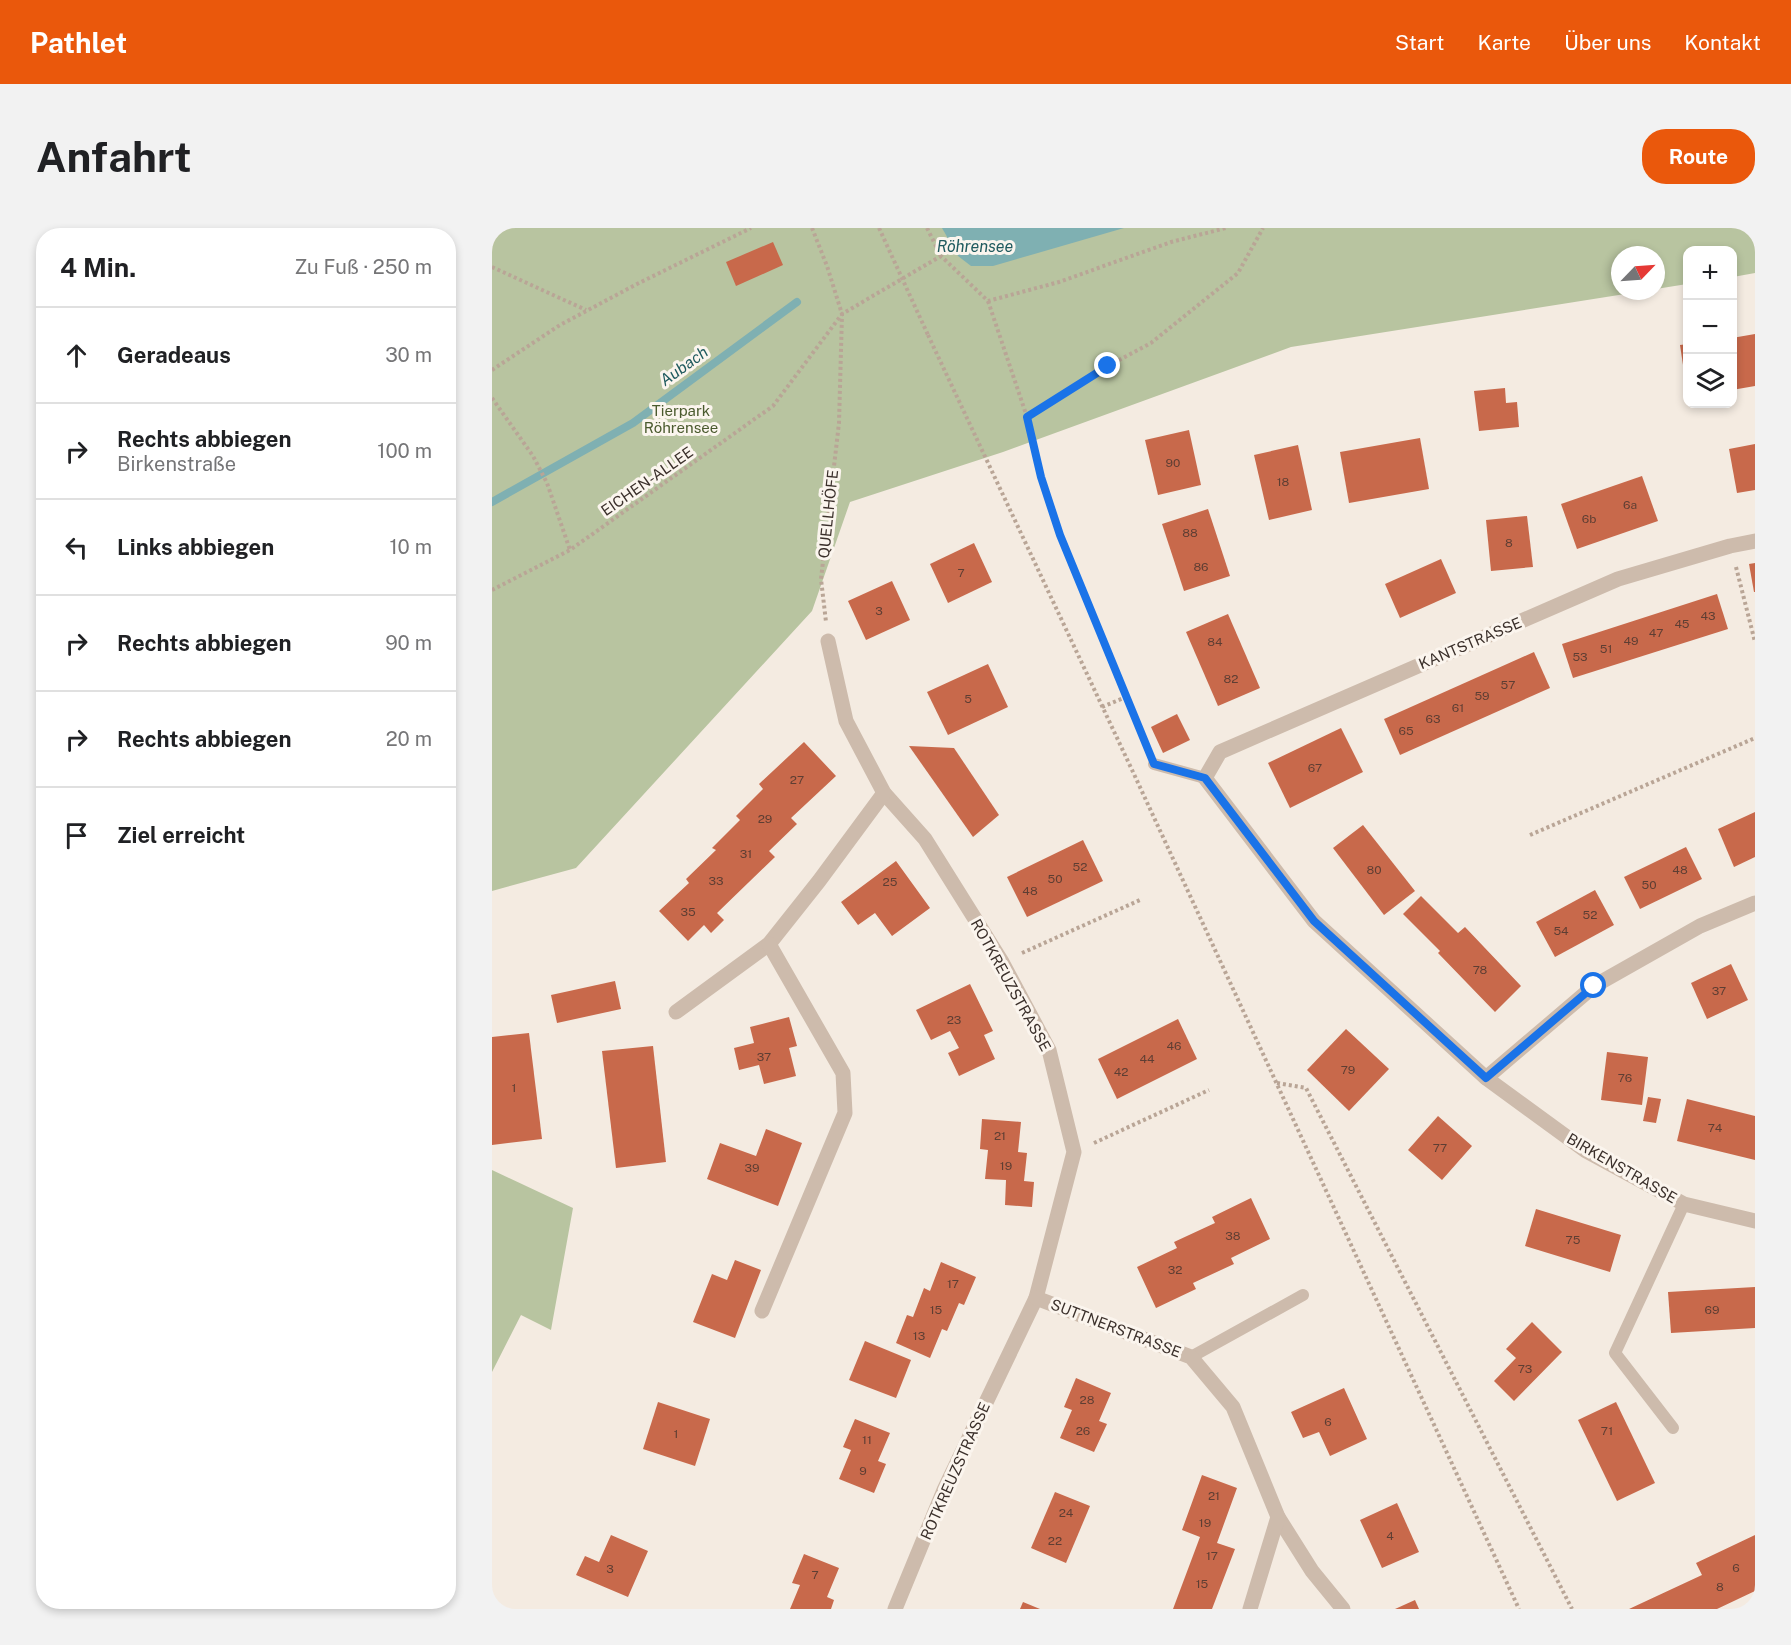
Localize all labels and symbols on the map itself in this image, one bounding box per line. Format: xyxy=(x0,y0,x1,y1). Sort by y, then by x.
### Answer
water label: Röhrensee xyxy=(937,237,1014,256)
north arrow xyxy=(1611,246,1665,300)
water label: Aubach xyxy=(656,342,712,390)
route end xyxy=(1094,352,1120,378)
park label: Tierpark Röhrensee xyxy=(644,402,718,436)
street label: EICHEN-ALLEE xyxy=(598,443,696,519)
house number: 90 xyxy=(1166,456,1180,470)
street label: QUELLHÖFE xyxy=(814,469,841,559)
house number: 18 xyxy=(1277,475,1290,489)
house number: 6a xyxy=(1623,498,1637,512)
house number: 6b xyxy=(1582,512,1596,526)
house number: 88 xyxy=(1182,526,1198,540)
house number: 8 xyxy=(1505,536,1513,550)
house number: 86 xyxy=(1193,560,1209,574)
house number: 7 xyxy=(957,566,965,580)
house number: 3 xyxy=(875,604,883,618)
house number: 43 xyxy=(1700,609,1716,623)
street label: KANTSTRASSE xyxy=(1416,614,1524,672)
house number: 45 xyxy=(1674,617,1690,631)
house number: 47 xyxy=(1649,626,1663,640)
house number: 49 xyxy=(1623,634,1639,648)
house number: 84 xyxy=(1207,635,1223,649)
house number: 51 xyxy=(1600,642,1612,656)
house number: 53 xyxy=(1572,650,1588,664)
house number: 82 xyxy=(1224,672,1238,686)
house number: 57 xyxy=(1501,678,1515,692)
house number: 59 xyxy=(1474,689,1490,703)
house number: 5 xyxy=(964,692,972,706)
house number: 61 xyxy=(1452,701,1464,715)
house number: 63 xyxy=(1426,712,1440,726)
house number: 65 xyxy=(1398,724,1414,738)
house number: 67 xyxy=(1308,761,1322,775)
house number: 27 xyxy=(790,773,804,787)
house number: 29 xyxy=(758,812,772,826)
house number: 31 xyxy=(740,847,752,861)
house number: 52 xyxy=(1073,860,1087,874)
house number: 80 xyxy=(1366,863,1382,877)
house number: 48 xyxy=(1672,863,1688,877)
house number: 50 xyxy=(1047,872,1063,886)
house number: 33 xyxy=(708,874,724,888)
house number: 25 xyxy=(883,875,898,889)
house number: 50 xyxy=(1641,878,1657,892)
house number: 48 xyxy=(1022,884,1038,898)
house number: 35 xyxy=(680,905,696,919)
house number: 52 xyxy=(1583,908,1597,922)
street label: ROTKREUZSTRASSE xyxy=(968,916,1054,1054)
house number: 54 xyxy=(1553,924,1569,938)
house number: 78 xyxy=(1473,963,1488,977)
route start xyxy=(1580,972,1606,998)
house number: 37 xyxy=(1712,984,1726,998)
house number: 23 xyxy=(947,1013,961,1027)
house number: 46 xyxy=(1166,1039,1182,1053)
house number: 37 xyxy=(757,1050,771,1064)
house number: 44 xyxy=(1139,1052,1155,1066)
house number: 79 xyxy=(1341,1063,1355,1077)
house number: 42 xyxy=(1114,1065,1128,1079)
house number: 76 xyxy=(1618,1071,1632,1085)
house number: 1 xyxy=(512,1081,516,1095)
house number: 74 xyxy=(1708,1121,1723,1135)
house number: 21 xyxy=(994,1129,1006,1143)
street label: BIRKENSTRASSE xyxy=(1564,1130,1680,1206)
house number: 77 xyxy=(1433,1141,1447,1155)
house number: 19 xyxy=(1000,1159,1012,1173)
house number: 39 xyxy=(745,1161,759,1175)
house number: 38 xyxy=(1225,1229,1241,1243)
house number: 75 xyxy=(1566,1233,1581,1247)
house number: 32 xyxy=(1168,1263,1182,1277)
house number: 17 xyxy=(947,1277,959,1291)
street label: SUTTNERSTRASSE xyxy=(1048,1295,1184,1361)
house number: 15 xyxy=(930,1303,943,1317)
house number: 69 xyxy=(1705,1303,1719,1317)
house number: 13 xyxy=(913,1329,925,1343)
house number: 73 xyxy=(1518,1362,1532,1376)
house number: 28 xyxy=(1080,1393,1095,1407)
street label: ROTKREUZSTRASSE xyxy=(917,1400,993,1542)
house number: 6 xyxy=(1324,1415,1332,1429)
house number: 26 xyxy=(1076,1424,1090,1438)
house number: 71 xyxy=(1601,1424,1613,1438)
house number: 1 xyxy=(674,1427,678,1441)
house number: 11 xyxy=(862,1433,872,1447)
house number: 9 xyxy=(859,1464,867,1478)
house number: 21 xyxy=(1208,1489,1220,1503)
house number: 24 xyxy=(1059,1506,1074,1520)
house number: 19 xyxy=(1199,1516,1211,1530)
house number: 4 xyxy=(1386,1529,1394,1543)
house number: 22 xyxy=(1048,1534,1062,1548)
house number: 17 xyxy=(1206,1549,1218,1563)
house number: 6 xyxy=(1732,1561,1740,1575)
house number: 3 xyxy=(606,1562,614,1576)
house number: 7 xyxy=(811,1568,819,1582)
house number: 15 xyxy=(1196,1577,1209,1591)
house number: 8 xyxy=(1716,1580,1724,1594)

